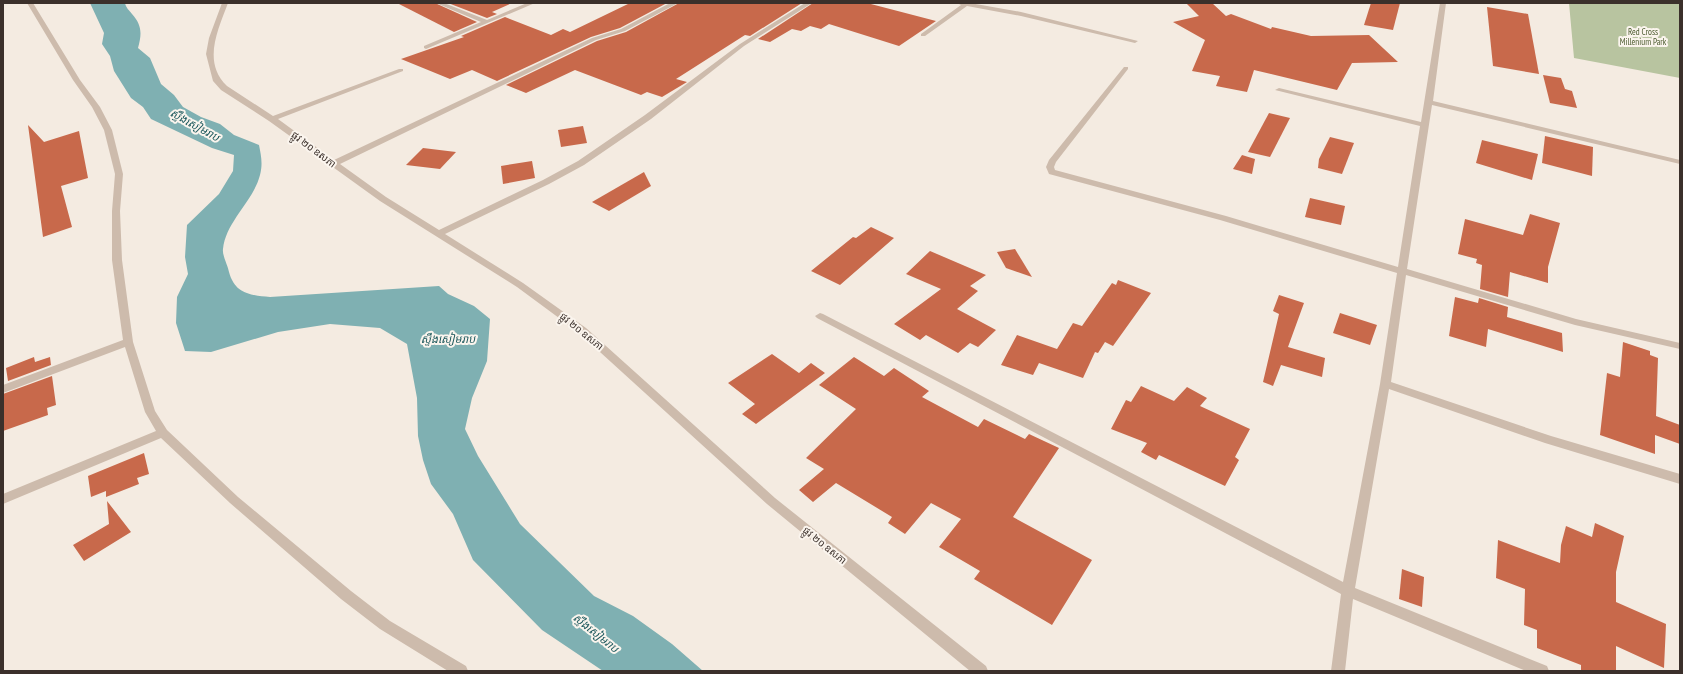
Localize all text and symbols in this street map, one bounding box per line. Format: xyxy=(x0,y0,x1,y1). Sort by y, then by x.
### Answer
park label: Red Cross Millenium Park xyxy=(1620,26,1667,47)
water label: ស្ទឹងសៀមរាប xyxy=(168,106,223,145)
street label: ផ្លូវ ២០ ឧសភា xyxy=(287,128,339,173)
street label: ផ្លូវ ២០ ឧសភា xyxy=(555,310,606,355)
water label: ស្ទឹងសៀមរាប xyxy=(421,332,476,346)
street label: ផ្លូវ ២០ ឧសភា xyxy=(798,524,849,569)
water label: ស្ទឹងសៀមរាប xyxy=(570,610,622,656)

